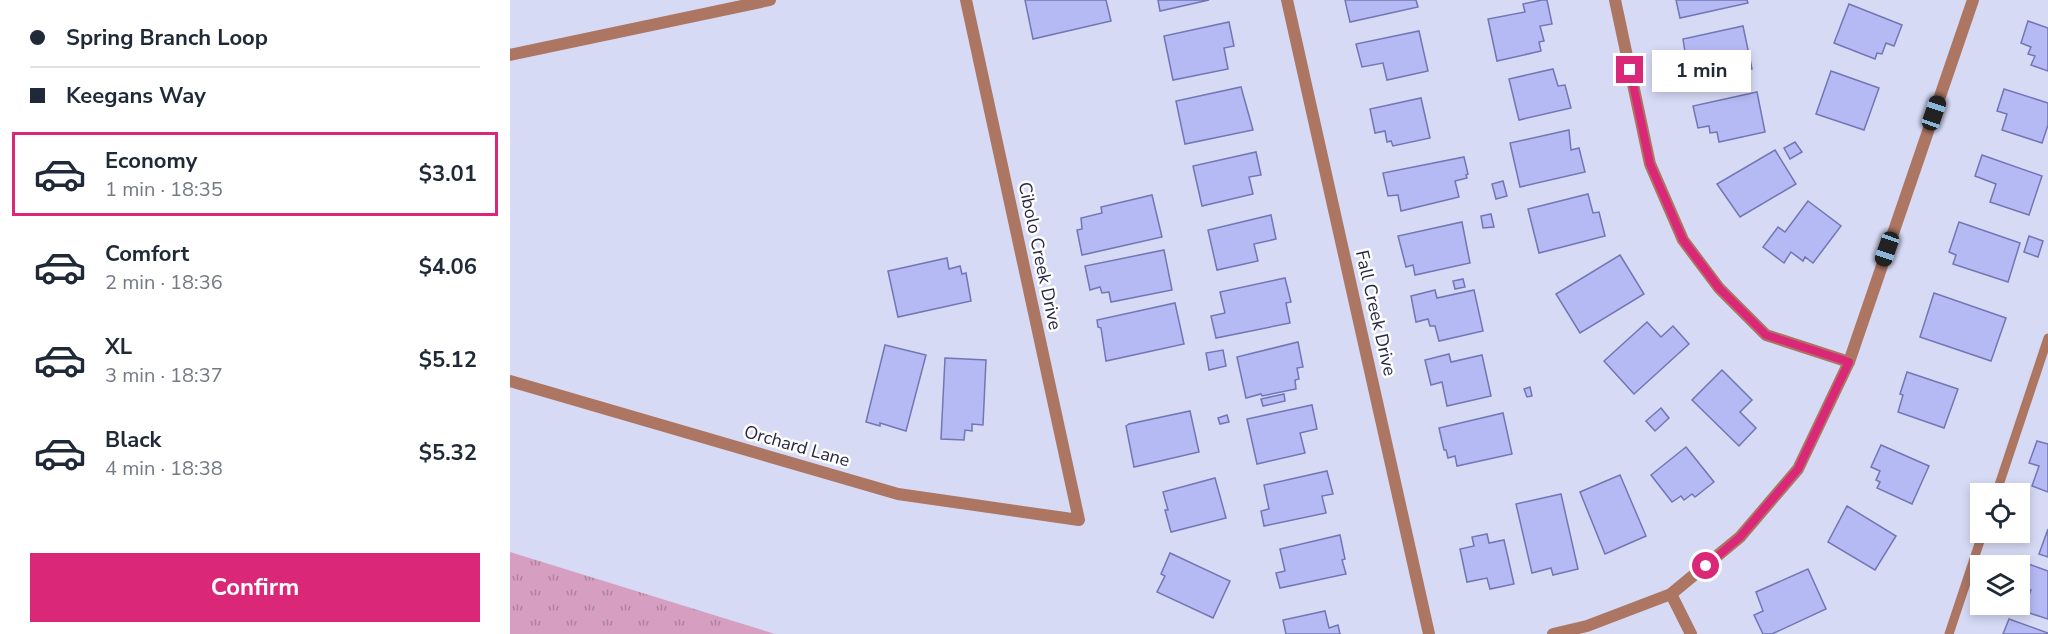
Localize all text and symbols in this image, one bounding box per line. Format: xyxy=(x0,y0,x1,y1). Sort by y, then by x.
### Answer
text: Spring Branch Loop xyxy=(66,23,268,53)
callout: 1 min xyxy=(1651,49,1750,91)
route end xyxy=(1616,56,1643,83)
text: 1 min xyxy=(1676,57,1727,84)
text: Keegans Way xyxy=(66,81,206,111)
car xyxy=(1920,93,1948,133)
text: Economy xyxy=(105,146,197,176)
icon: car xyxy=(33,147,87,201)
text: $3.01 xyxy=(419,159,477,189)
text: 1 min · 18:35 xyxy=(105,176,223,203)
street label: Cibolo Creek Drive xyxy=(1013,180,1067,332)
car xyxy=(1873,229,1901,269)
text: Comfort xyxy=(105,239,189,269)
icon: car xyxy=(33,240,87,294)
street label: Fall Creek Drive xyxy=(1350,248,1402,378)
text: $4.06 xyxy=(419,252,477,282)
text: 2 min · 18:36 xyxy=(105,269,223,296)
text: XL xyxy=(105,332,132,362)
icon: car xyxy=(33,333,87,387)
text: $5.12 xyxy=(419,345,477,375)
text: 3 min · 18:37 xyxy=(105,362,223,389)
street label: Orchard Lane xyxy=(741,419,853,473)
text: Black xyxy=(105,425,161,455)
icon: car xyxy=(33,426,87,480)
text: $5.32 xyxy=(419,438,477,468)
text: 4 min · 18:38 xyxy=(105,455,223,482)
map controls xyxy=(1970,483,2030,615)
button: locate xyxy=(1970,483,2030,543)
route start xyxy=(1692,552,1719,579)
button: Confirm xyxy=(30,553,480,622)
button: layers xyxy=(1970,555,2030,615)

